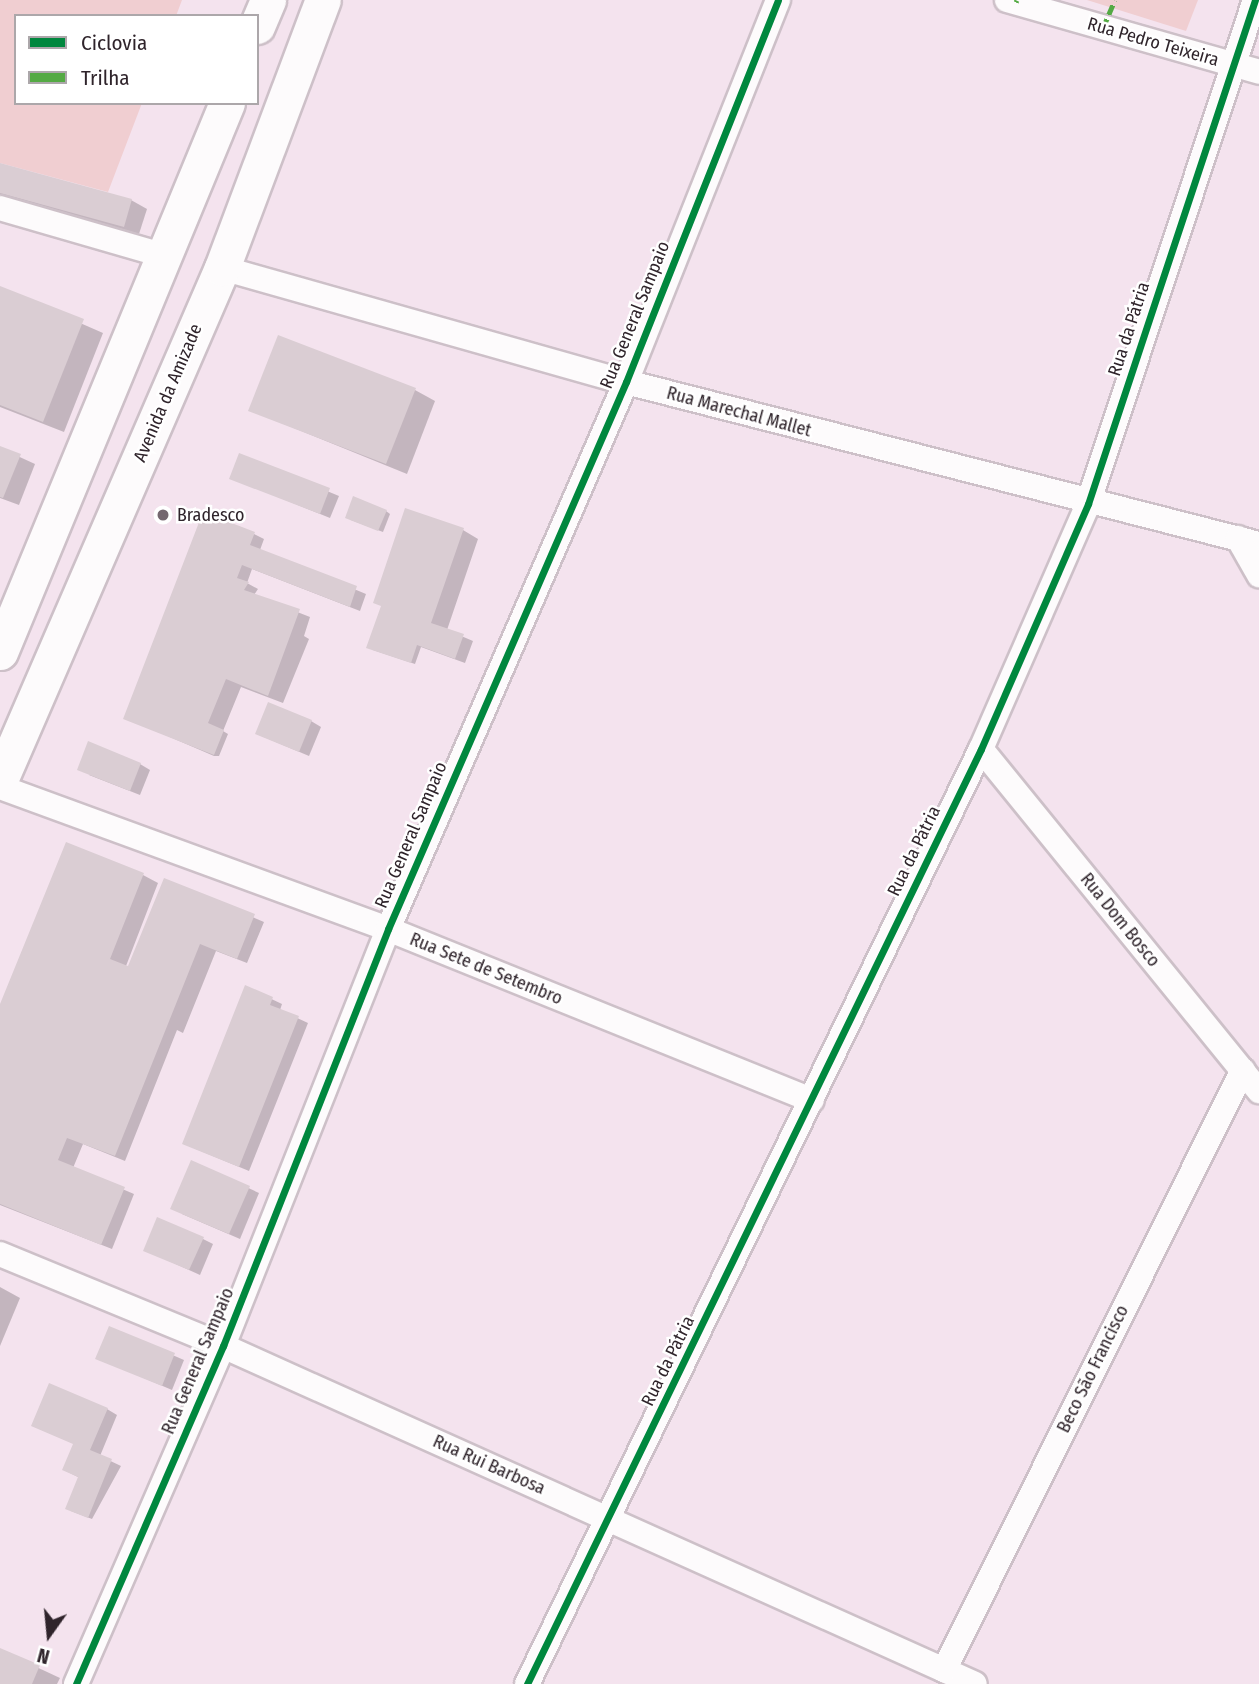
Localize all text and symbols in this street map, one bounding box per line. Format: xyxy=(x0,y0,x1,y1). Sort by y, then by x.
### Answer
street label: Rua Pedro Teixeira xyxy=(1085,13,1221,71)
legend xyxy=(14,14,259,105)
text: Ciclovia xyxy=(81,30,147,56)
text: Trilha xyxy=(81,65,130,91)
street label: Rua General Sampaio xyxy=(596,238,674,392)
street label: Rua da Pátria xyxy=(1104,279,1154,379)
street label: Avenida da Amizade xyxy=(129,321,207,465)
street label: Rua Marechal Mallet xyxy=(664,382,814,442)
place label: Bradesco xyxy=(177,504,244,526)
marker: Bradesco xyxy=(155,507,171,523)
street label: Rua General Sampaio xyxy=(370,759,452,911)
street label: Rua da Pátria xyxy=(883,802,945,900)
street label: Rua Dom Bosco xyxy=(1076,869,1164,971)
street label: Rua Sete de Setembro xyxy=(407,929,565,1009)
street label: Rua General Sampaio xyxy=(157,1285,239,1437)
street label: Beco São Francisco xyxy=(1053,1302,1133,1436)
street label: Rua da Pátria xyxy=(637,1312,699,1410)
street label: Rua Rui Barbosa xyxy=(430,1431,548,1499)
north arrow xyxy=(14,1600,84,1670)
text: N xyxy=(35,1643,52,1668)

